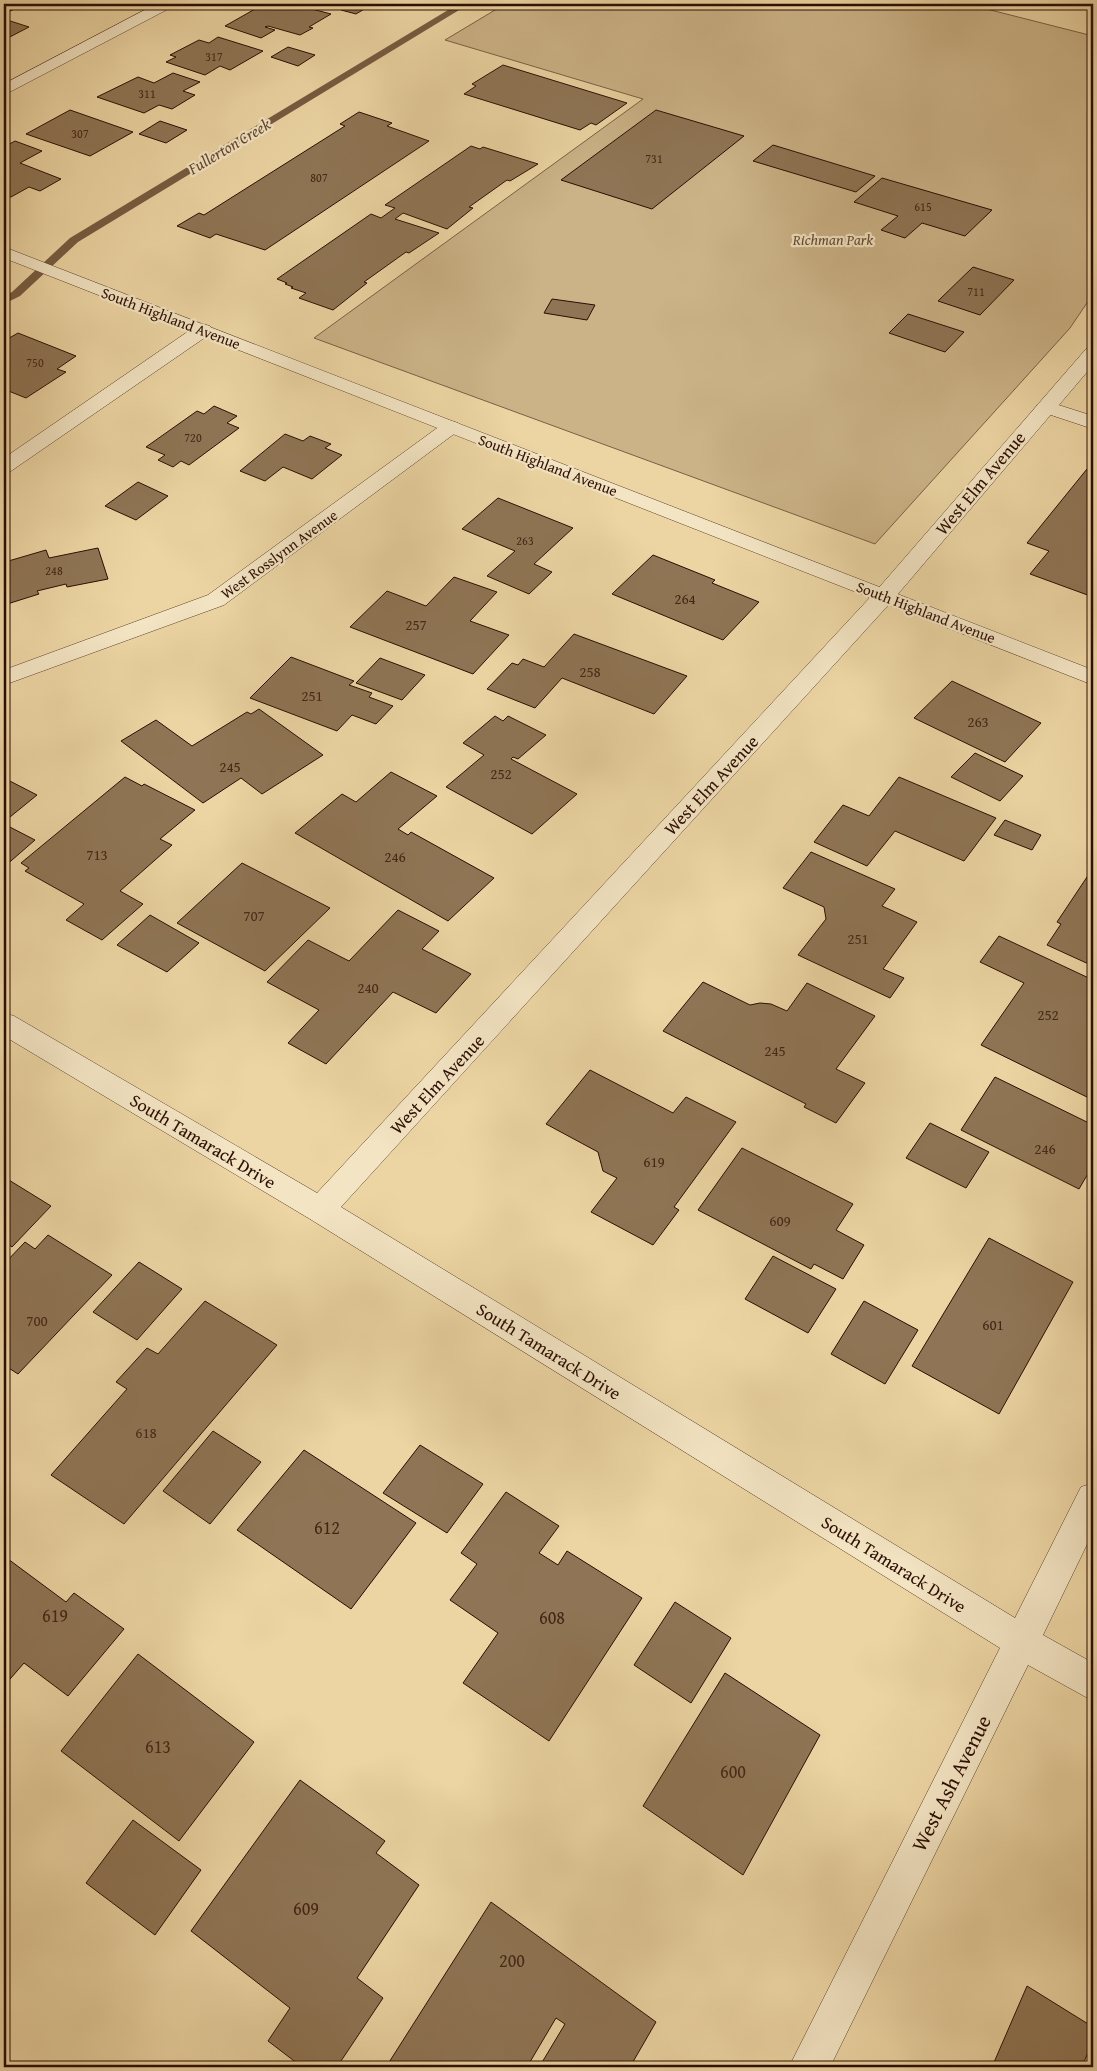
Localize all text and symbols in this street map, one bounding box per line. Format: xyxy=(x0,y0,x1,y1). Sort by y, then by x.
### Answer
house number: 317 xyxy=(205,48,223,65)
house number: 311 xyxy=(138,85,156,102)
water label: Fullerton Creek xyxy=(182,112,275,181)
house number: 307 xyxy=(71,125,89,142)
house number: 731 xyxy=(645,150,663,167)
house number: 807 xyxy=(310,169,328,186)
house number: 615 xyxy=(914,198,932,215)
park label: Richman Park xyxy=(792,229,873,250)
street label: South Highland Avenue xyxy=(98,282,244,354)
house number: 711 xyxy=(967,283,985,300)
house number: 750 xyxy=(26,354,44,371)
street label: West Elm Avenue xyxy=(928,425,1032,541)
house number: 720 xyxy=(184,429,202,446)
street label: South Highland Avenue xyxy=(475,429,621,501)
street label: West Rosslynn Avenue xyxy=(216,504,342,604)
house number: 263 xyxy=(516,532,534,549)
house number: 248 xyxy=(45,562,63,579)
street label: South Highland Avenue xyxy=(853,576,999,648)
house number: 264 xyxy=(674,588,696,609)
house number: 257 xyxy=(405,614,427,635)
house number: 258 xyxy=(579,661,601,682)
house number: 251 xyxy=(301,685,323,706)
house number: 263 xyxy=(967,711,989,732)
street label: West Elm Avenue xyxy=(657,729,765,841)
house number: 245 xyxy=(219,756,241,777)
house number: 252 xyxy=(490,763,512,784)
house number: 713 xyxy=(86,844,108,865)
house number: 246 xyxy=(384,846,406,867)
house number: 707 xyxy=(243,905,265,926)
house number: 251 xyxy=(847,928,869,949)
house number: 240 xyxy=(357,977,379,998)
house number: 252 xyxy=(1037,1004,1059,1025)
street label: West Elm Avenue xyxy=(383,1028,491,1140)
house number: 245 xyxy=(764,1040,786,1061)
street label: South Tamarack Drive xyxy=(125,1087,281,1195)
house number: 246 xyxy=(1034,1138,1056,1159)
house number: 619 xyxy=(643,1151,665,1172)
house number: 609 xyxy=(769,1210,791,1231)
street label: South Tamarack Drive xyxy=(471,1296,627,1406)
house number: 700 xyxy=(26,1310,48,1331)
house number: 601 xyxy=(982,1314,1004,1335)
house number: 618 xyxy=(135,1422,157,1443)
street label: South Tamarack Drive xyxy=(816,1509,972,1619)
house number: 612 xyxy=(314,1514,340,1541)
house number: 619 xyxy=(42,1602,68,1629)
house number: 608 xyxy=(539,1604,565,1631)
street label: West Ash Avenue xyxy=(903,1709,999,1857)
house number: 613 xyxy=(145,1733,171,1760)
house number: 600 xyxy=(720,1758,746,1785)
house number: 609 xyxy=(293,1895,319,1922)
house number: 200 xyxy=(499,1947,525,1974)

